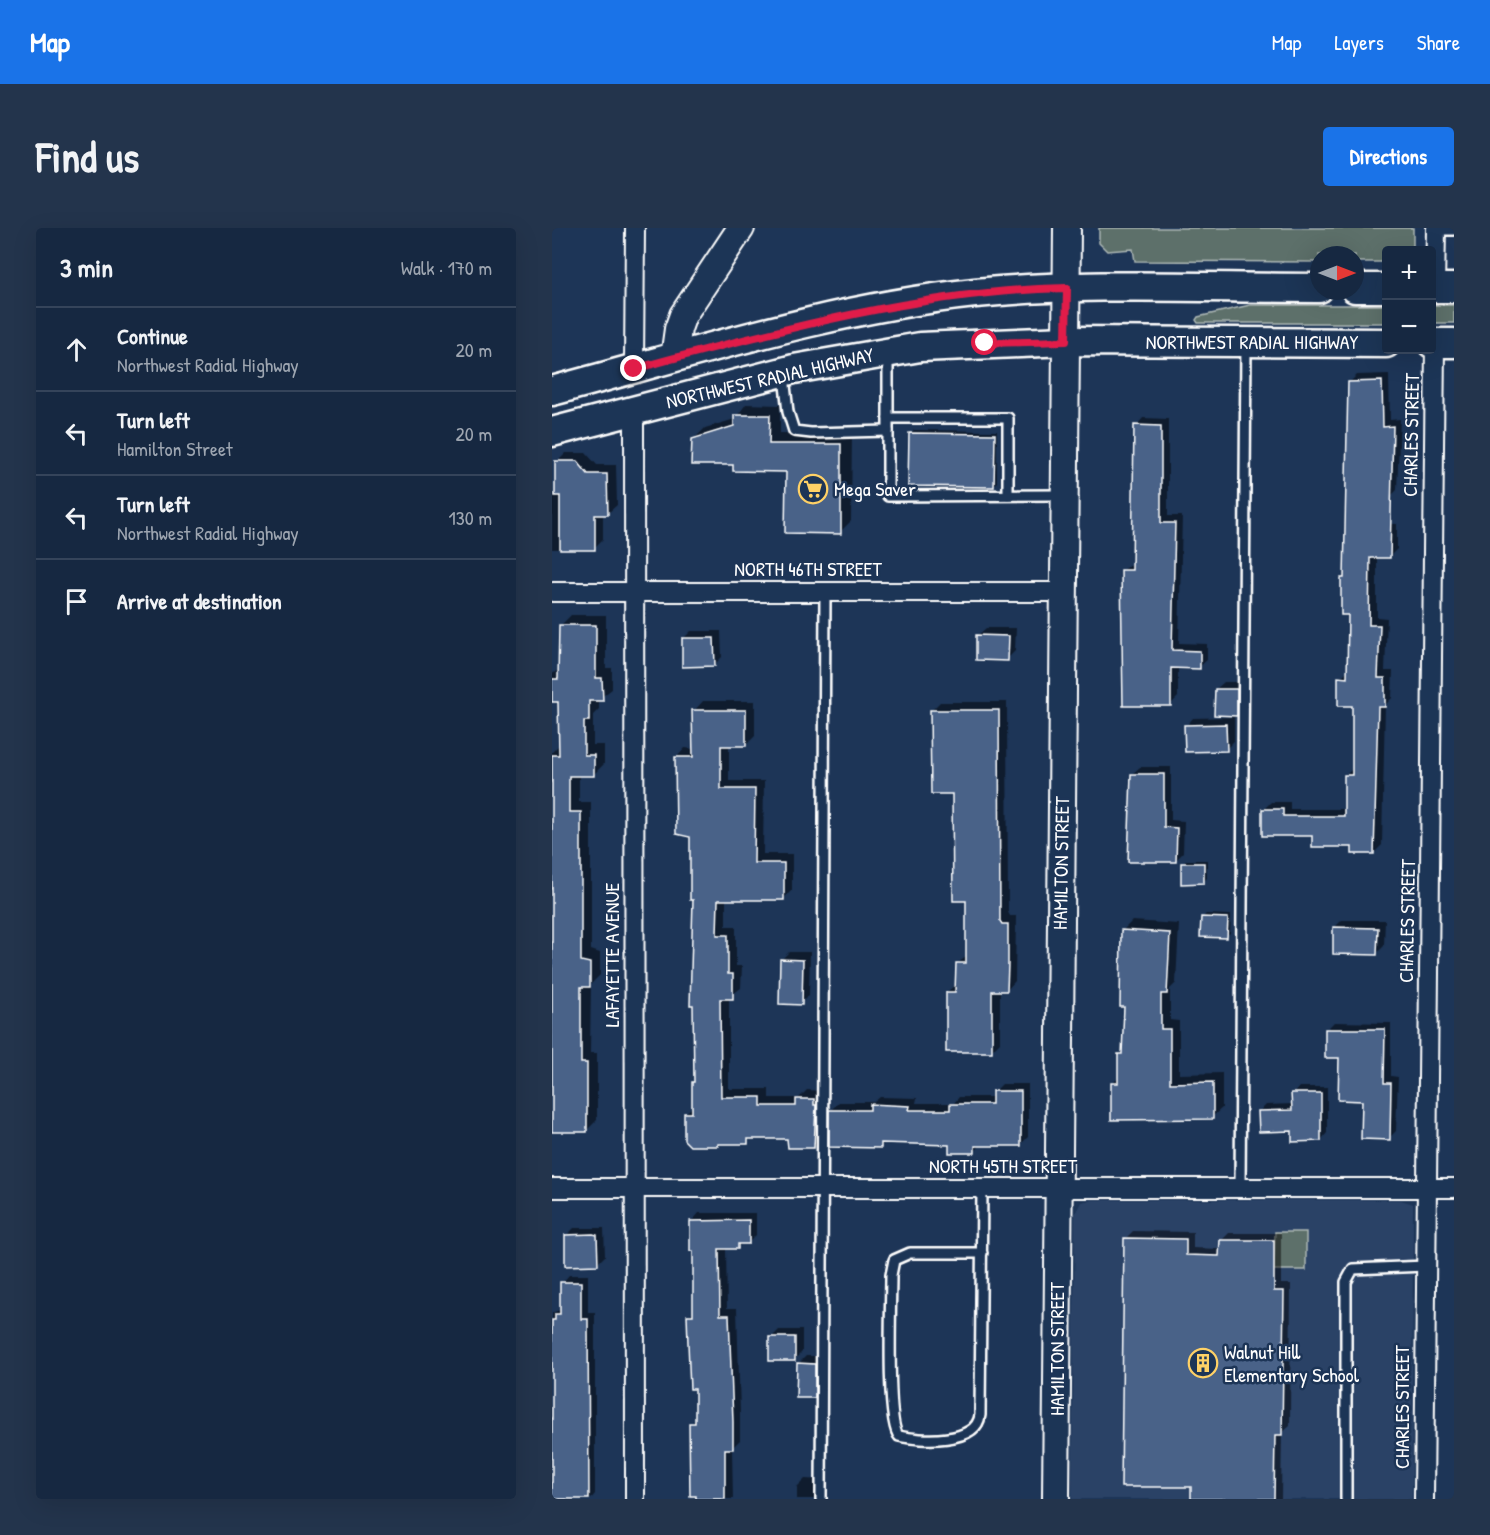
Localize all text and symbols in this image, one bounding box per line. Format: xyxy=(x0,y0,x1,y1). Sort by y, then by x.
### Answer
text: Map xyxy=(30,23,70,61)
text: Map xyxy=(1272,28,1301,57)
text: Layers xyxy=(1334,28,1384,57)
text: Share xyxy=(1417,28,1460,57)
button: Directions xyxy=(1323,127,1454,186)
text: Find us xyxy=(36,128,139,185)
north arrow xyxy=(1310,246,1364,300)
map controls xyxy=(1382,246,1436,354)
button: + xyxy=(1382,246,1436,300)
text: 3 min xyxy=(60,250,113,285)
text: Walk · 170 m xyxy=(401,254,492,281)
button: − xyxy=(1382,300,1436,354)
text: Continue xyxy=(117,321,188,351)
street label: NORTHWEST RADIAL HIGHWAY xyxy=(1146,328,1358,355)
route start xyxy=(971,329,997,355)
icon: ahead xyxy=(60,333,93,366)
text: 20 m xyxy=(455,336,492,363)
street label: NORTHWEST RADIAL HIGHWAY xyxy=(663,340,877,415)
text: Northwest Radial Highway xyxy=(117,351,299,378)
route end xyxy=(620,355,646,381)
street label: CHARLES STREET xyxy=(1396,372,1425,497)
text: Turn left xyxy=(117,405,190,435)
icon: left xyxy=(60,417,93,450)
text: 20 m xyxy=(455,420,492,447)
text: Hamilton Street xyxy=(117,435,233,462)
supermarket icon: Mega Saver xyxy=(797,473,829,505)
place label: Mega Saver xyxy=(834,475,916,502)
text: Turn left xyxy=(117,489,190,519)
icon: left xyxy=(60,501,93,534)
text: 130 m xyxy=(449,504,492,531)
text: Northwest Radial Highway xyxy=(117,519,299,546)
street label: NORTH 46TH STREET xyxy=(734,555,882,582)
icon: arrive xyxy=(60,585,93,618)
text: Arrive at destination xyxy=(117,586,282,616)
street label: HAMILTON STREET xyxy=(1046,795,1075,930)
street label: CHARLES STREET xyxy=(1392,858,1421,983)
street label: LAFAYETTE AVENUE xyxy=(598,883,625,1027)
street label: NORTH 45TH STREET xyxy=(929,1152,1078,1179)
street label: HAMILTON STREET xyxy=(1043,1282,1070,1416)
place label: Walnut Hill Elementary School xyxy=(1224,1338,1360,1388)
street label: CHARLES STREET xyxy=(1388,1344,1415,1469)
building icon: Walnut Hill Elementary School xyxy=(1187,1347,1219,1379)

